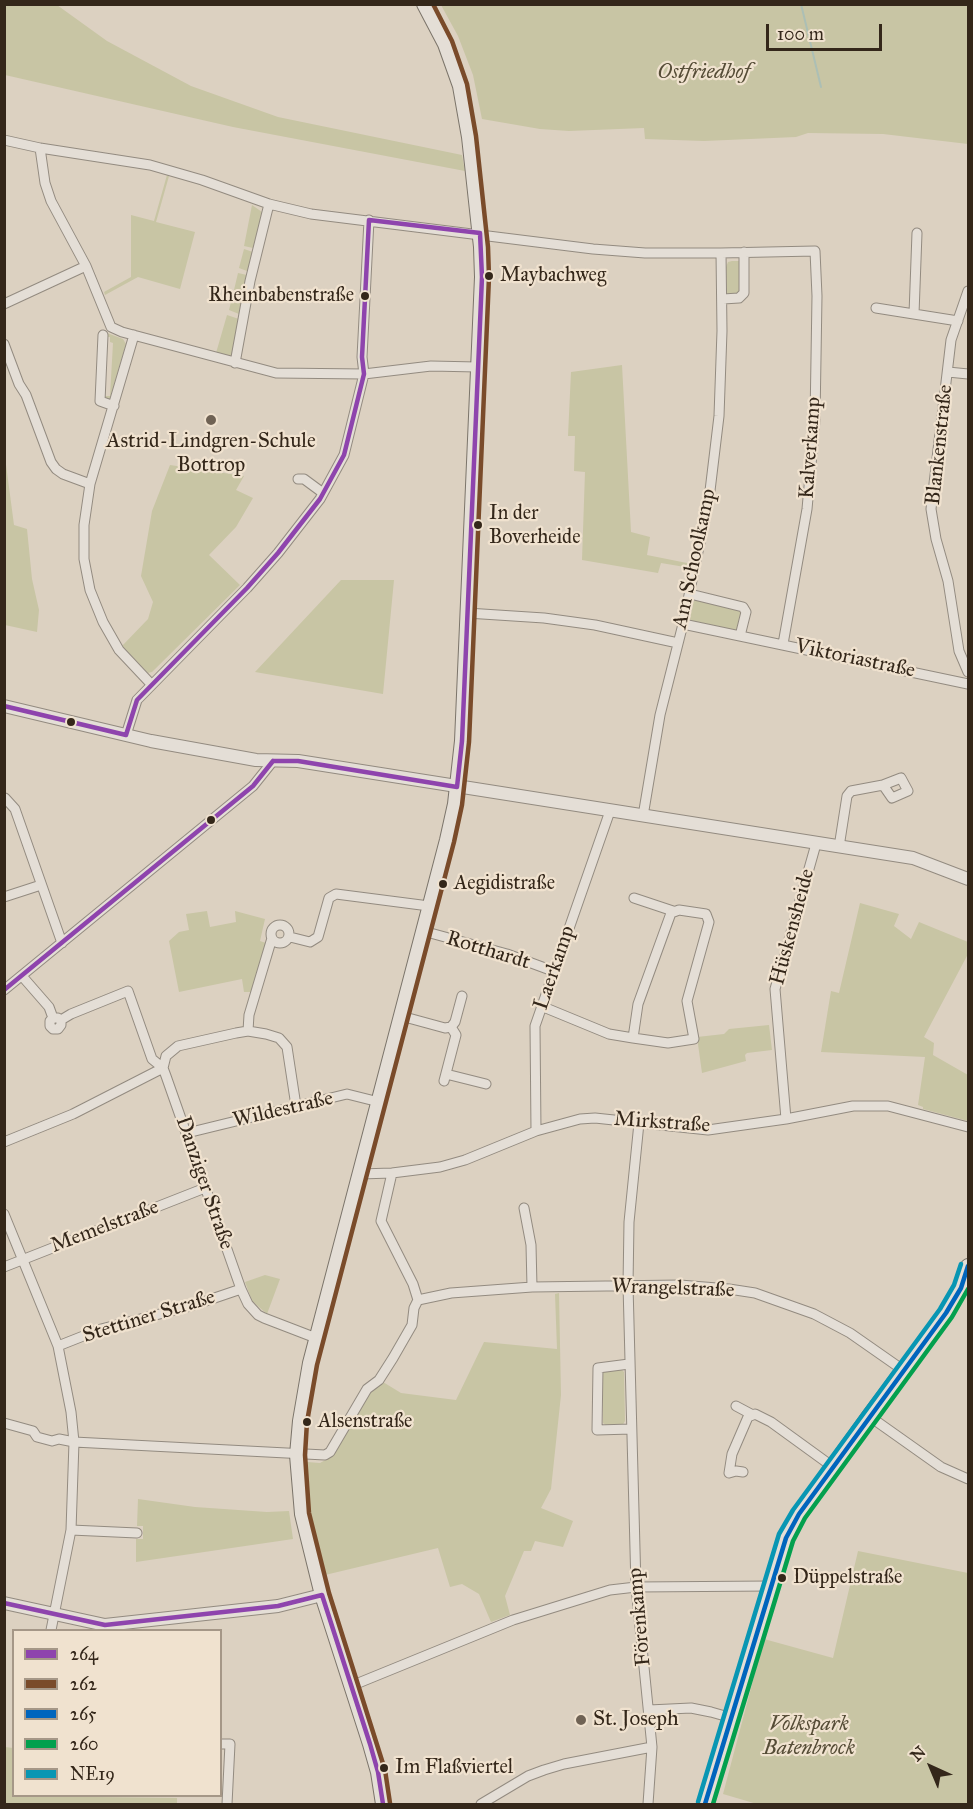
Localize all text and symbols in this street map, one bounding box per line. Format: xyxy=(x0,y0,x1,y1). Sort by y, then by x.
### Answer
scale bar xyxy=(769,12,884,50)
text: 100 m xyxy=(777,23,824,45)
park label: Ostfriedhof xyxy=(658,60,750,86)
place label: Maybachweg xyxy=(500,264,606,288)
marker: Maybachweg xyxy=(483,270,495,282)
place label: Rheinbabenstraße xyxy=(208,284,354,308)
marker: Rheinbabenstraße xyxy=(359,290,371,302)
street label: Blankenstraße xyxy=(921,384,959,506)
street label: Kalverkamp xyxy=(795,396,827,500)
marker: Astrid-Lindgren-Schule Bottrop xyxy=(204,413,218,427)
place label: Astrid-Lindgren-Schule Bottrop xyxy=(106,429,316,479)
street label: Am Schoolkamp xyxy=(668,487,722,631)
place label: In der Boverheide xyxy=(489,502,580,549)
marker: In der Boverheide xyxy=(472,519,484,531)
street label: Viktoriastraße xyxy=(793,634,917,684)
unlabelled marker xyxy=(65,716,77,728)
unlabelled marker xyxy=(205,814,217,826)
street label: Hüskensheide xyxy=(765,866,821,988)
place label: Aegidistraße xyxy=(454,872,555,896)
marker: Aegidistraße xyxy=(437,878,449,890)
street label: Laerkamp xyxy=(529,922,581,1014)
street label: Rotthardt xyxy=(443,926,533,976)
street label: Wildestraße xyxy=(230,1086,336,1134)
street label: Mirkstraße xyxy=(613,1107,711,1139)
street label: Danziger Straße xyxy=(169,1113,239,1253)
street label: Memelstraße xyxy=(47,1195,163,1259)
street label: Wrangelstraße xyxy=(611,1274,735,1304)
street label: Stettiner Straße xyxy=(80,1285,218,1349)
place label: Alsenstraße xyxy=(318,1410,412,1434)
marker: Alsenstraße xyxy=(301,1416,313,1428)
place label: Düppelstraße xyxy=(793,1566,902,1590)
street label: Förenkamp xyxy=(623,1567,657,1667)
marker: Düppelstraße xyxy=(776,1572,788,1584)
legend xyxy=(12,1629,222,1797)
text: 264 xyxy=(70,1643,98,1665)
text: 262 xyxy=(70,1673,97,1695)
text: 265 xyxy=(70,1703,96,1725)
place label: St. Joseph xyxy=(593,1707,679,1733)
park label: Volkspark Batenbrock xyxy=(763,1712,855,1762)
marker: St. Joseph xyxy=(574,1713,588,1727)
text: 260 xyxy=(70,1733,99,1755)
north arrow xyxy=(901,1737,961,1797)
text: N xyxy=(907,1742,930,1765)
place label: Im Flaßviertel xyxy=(395,1756,513,1780)
marker: Im Flaßviertel xyxy=(378,1762,390,1774)
text: NE19 xyxy=(70,1763,115,1785)

